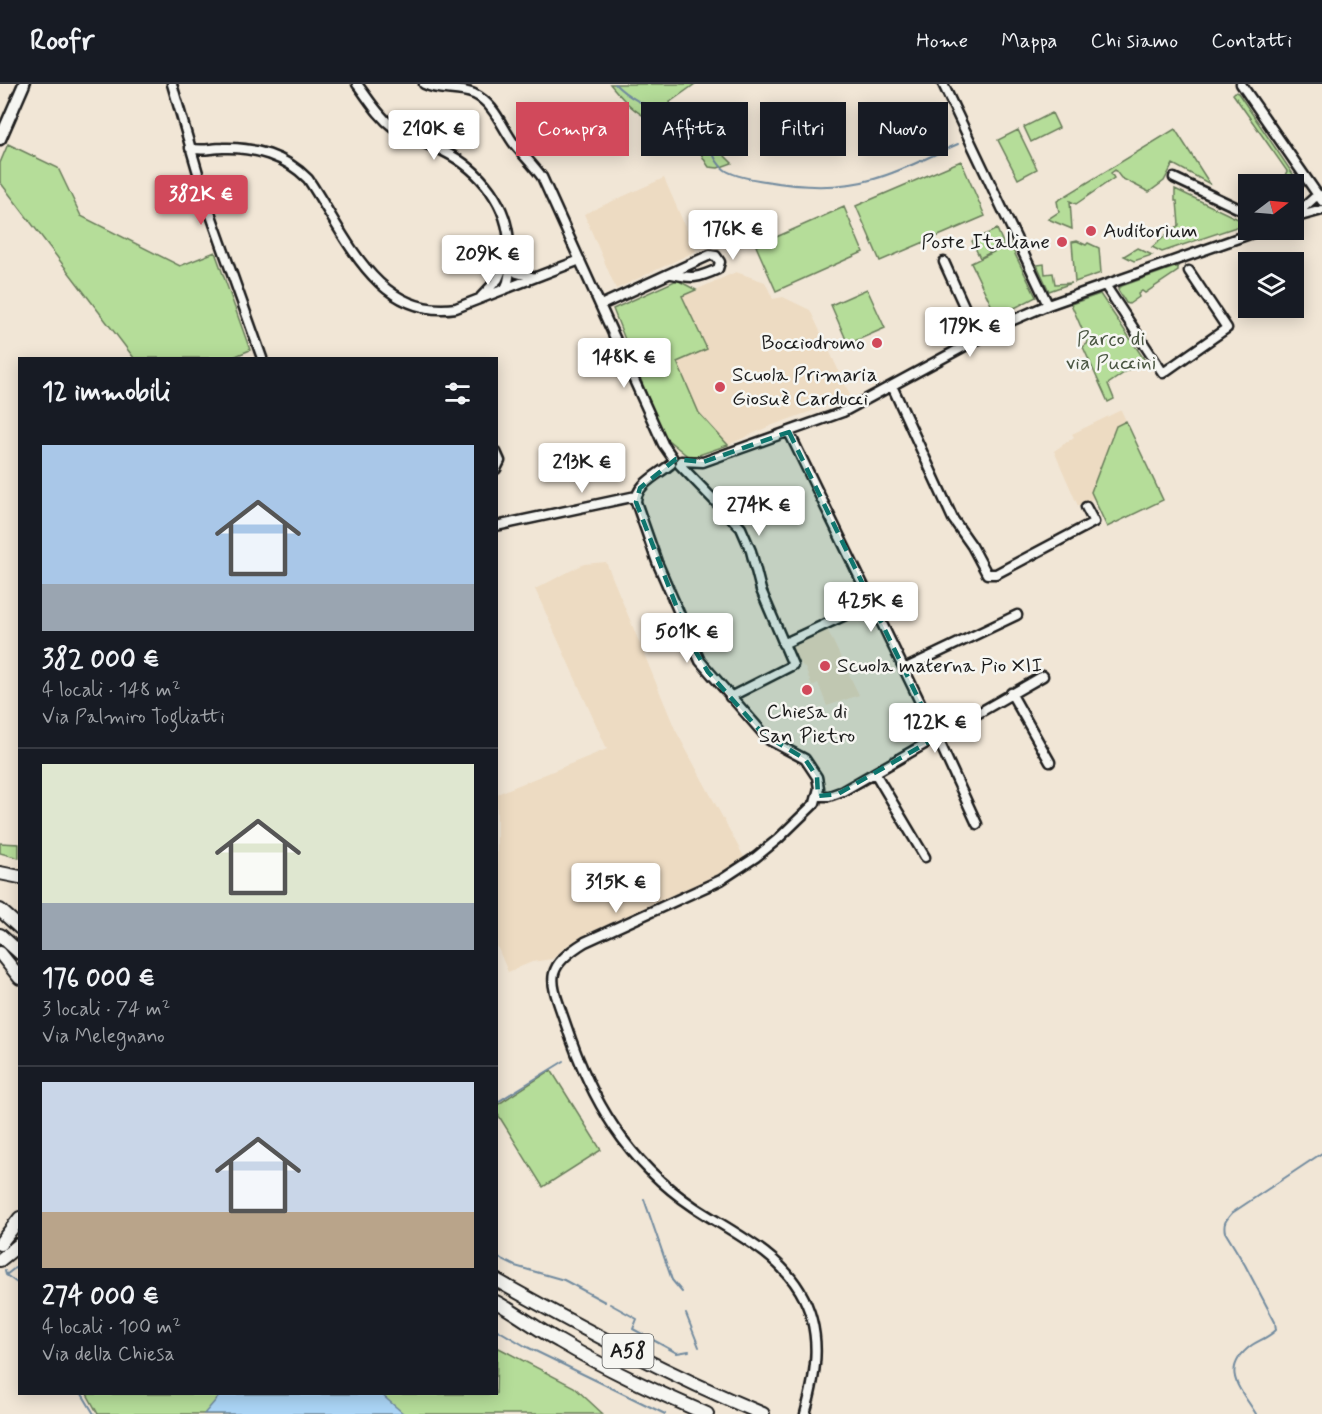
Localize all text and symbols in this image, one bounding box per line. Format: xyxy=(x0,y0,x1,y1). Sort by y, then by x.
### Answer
text: Roofr xyxy=(30,23,94,60)
text: Home xyxy=(916,27,968,55)
text: Mappa xyxy=(1001,27,1057,55)
text: Chi siamo xyxy=(1090,27,1178,55)
text: Contatti xyxy=(1211,27,1292,55)
chip: Compra xyxy=(516,102,629,156)
chip: Affitta xyxy=(641,102,748,156)
chip: Filtri xyxy=(760,102,846,156)
chip: Nuovo xyxy=(858,102,948,156)
pin: 210K € xyxy=(385,110,483,161)
text: 210K € xyxy=(402,116,466,143)
north arrow xyxy=(1238,174,1304,240)
map controls xyxy=(1238,174,1304,318)
pin: 382K € xyxy=(152,175,250,226)
text: 382K € xyxy=(169,181,233,208)
pin: 176K € xyxy=(684,210,782,261)
text: 176K € xyxy=(702,216,764,243)
place label: Auditorium xyxy=(1103,217,1198,245)
marker: Auditorium xyxy=(1084,224,1098,238)
place label: Poste Italiane xyxy=(921,228,1050,256)
pin: 209K € xyxy=(439,235,537,286)
marker: Poste Italiane xyxy=(1055,235,1069,249)
text: 209K € xyxy=(456,241,520,268)
button: layers xyxy=(1238,252,1304,318)
pin: 179K € xyxy=(921,307,1019,358)
text: 179K € xyxy=(939,313,1001,340)
park label: Parco di via Puccini xyxy=(1066,325,1156,377)
place label: Bocciodromo xyxy=(761,329,865,357)
marker: Bocciodromo xyxy=(870,336,884,350)
pin: 148K € xyxy=(575,338,673,389)
text: 148K € xyxy=(592,344,656,371)
place label: Scuola Primaria Giosuè Carducci xyxy=(732,361,878,413)
text: 12 immobili xyxy=(42,376,170,410)
icon: filters xyxy=(441,377,474,410)
marker: Scuola Primaria Giosuè Carducci xyxy=(713,380,727,394)
pin: 213K € xyxy=(533,443,631,494)
text: 213K € xyxy=(552,449,612,476)
icon: home xyxy=(204,484,312,592)
pin: 274K € xyxy=(710,486,808,537)
text: 274K € xyxy=(727,492,791,519)
pin: 425K € xyxy=(822,582,920,633)
text: 425K € xyxy=(838,588,904,615)
pin: 501K € xyxy=(638,613,736,664)
text: 501K € xyxy=(655,619,719,646)
text: 382 000 € xyxy=(42,643,160,677)
place label: Scuola materna Pio XII xyxy=(837,652,1042,680)
marker: Scuola materna Pio XII xyxy=(818,659,832,673)
text: 4 locali · 148 m² xyxy=(42,677,181,704)
marker: Chiesa di San Pietro xyxy=(800,683,814,697)
place label: Chiesa di San Pietro xyxy=(759,698,855,750)
pin: 122K € xyxy=(886,703,984,754)
text: Via Palmiro Togliatti xyxy=(42,704,225,731)
text: 122K € xyxy=(903,709,967,736)
icon: home xyxy=(204,803,312,911)
pin: 315K € xyxy=(567,863,665,914)
text: 315K € xyxy=(585,869,647,896)
text: 176 000 € xyxy=(42,962,155,996)
text: 3 locali · 74 m² xyxy=(42,996,170,1023)
text: Via Melegnano xyxy=(42,1023,165,1050)
icon: home xyxy=(204,1121,312,1229)
text: 274 000 € xyxy=(42,1280,159,1314)
text: 4 locali · 100 m² xyxy=(42,1314,181,1341)
road number: A58 xyxy=(602,1334,654,1368)
text: Via della Chiesa xyxy=(42,1341,175,1368)

